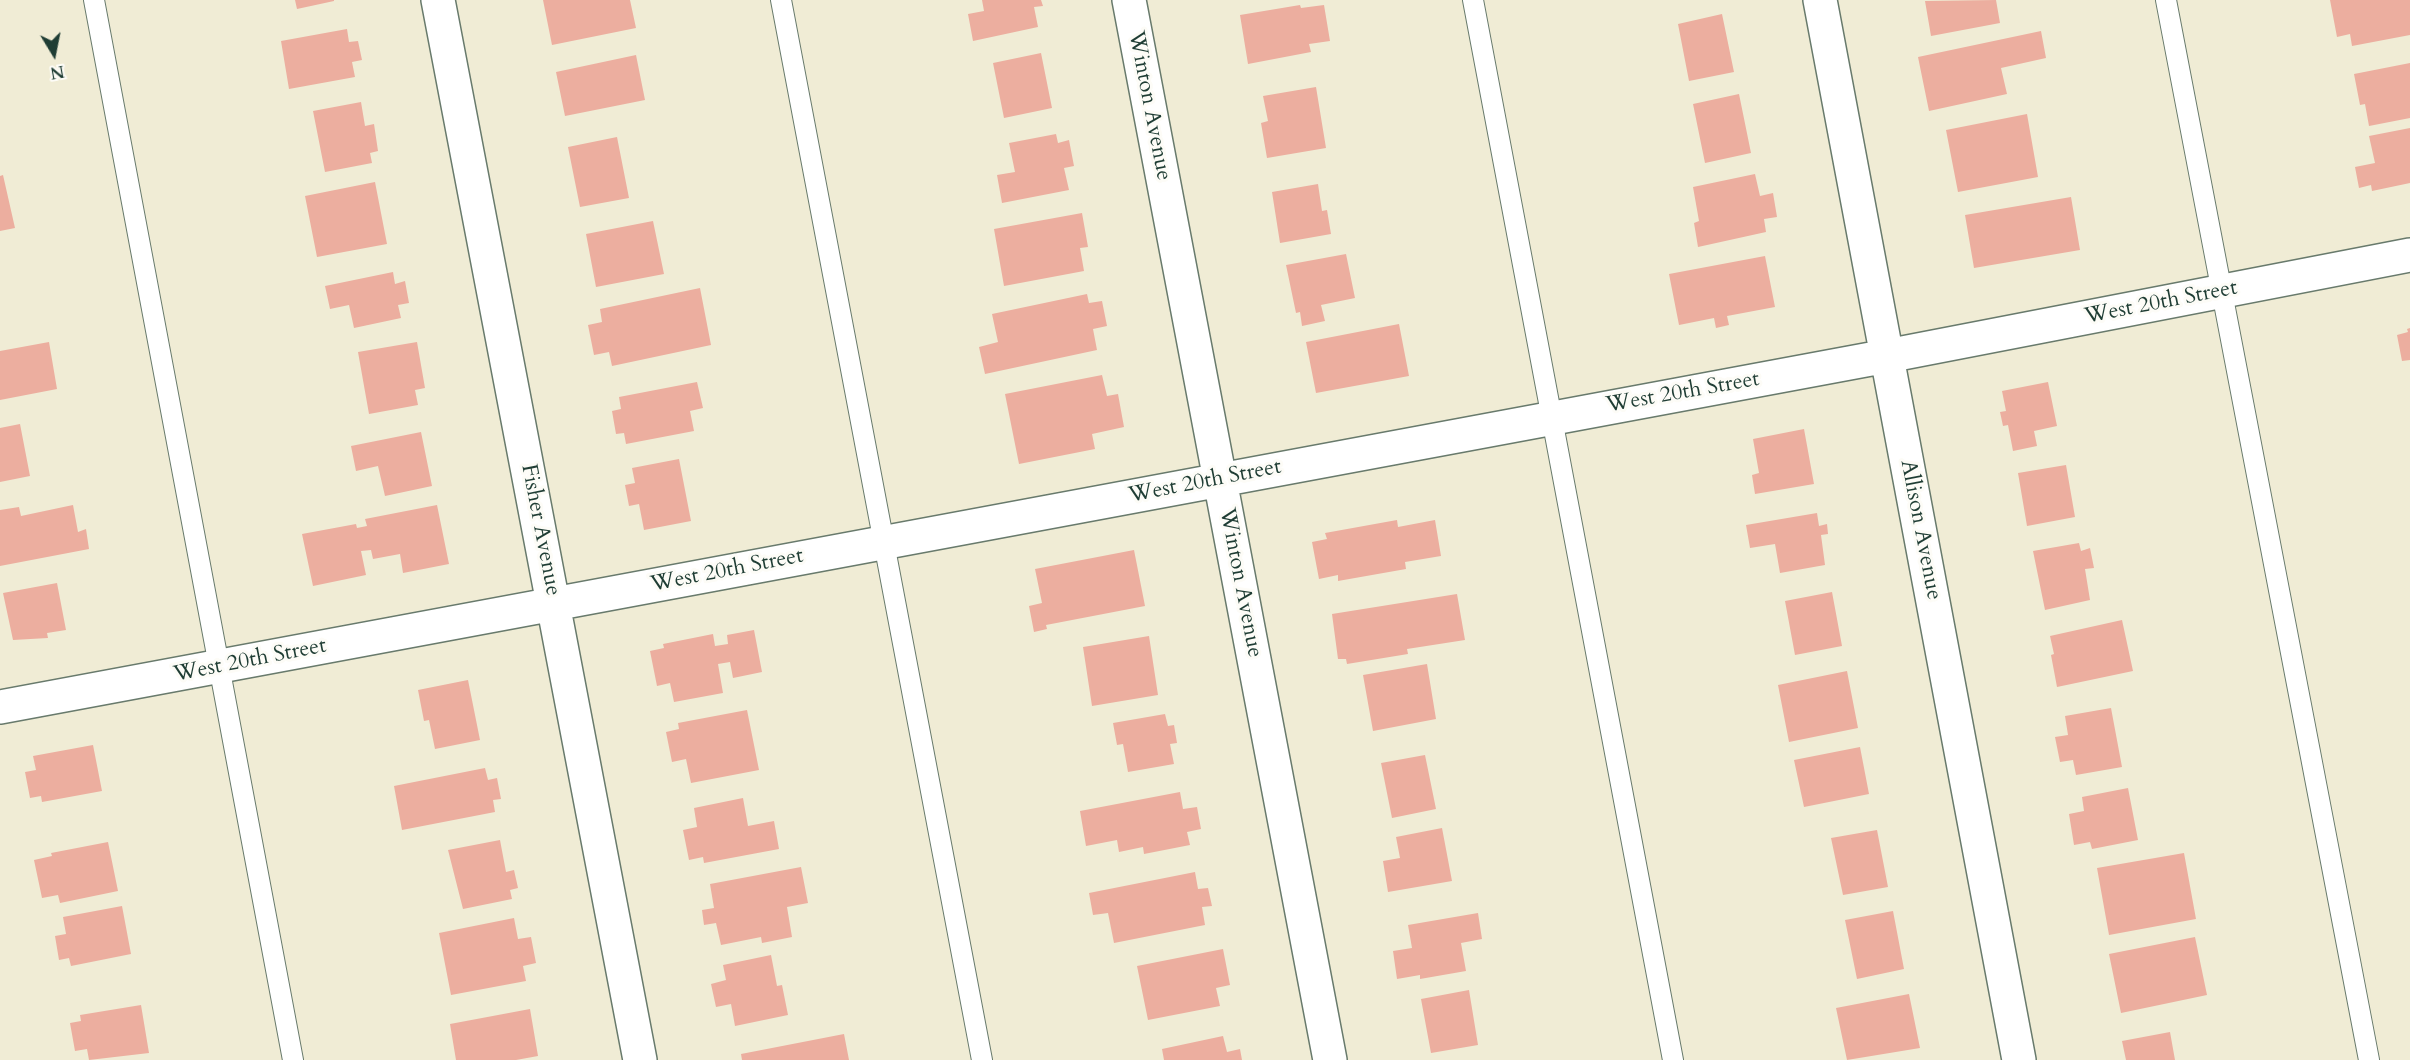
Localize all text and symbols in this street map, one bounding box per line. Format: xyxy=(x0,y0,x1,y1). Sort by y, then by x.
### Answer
north arrow xyxy=(24,24,84,84)
street label: Winton Avenue xyxy=(1122,29,1176,183)
text: N xyxy=(48,60,66,84)
street label: West 20th Street xyxy=(2082,275,2240,331)
street label: West 20th Street xyxy=(1604,367,1762,419)
street label: West 20th Street xyxy=(1126,454,1284,510)
street label: Allison Avenue xyxy=(1893,458,1947,602)
street label: Fisher Avenue xyxy=(514,462,566,598)
street label: Winton Avenue xyxy=(1213,506,1267,660)
street label: West 20th Street xyxy=(648,543,806,599)
street label: West 20th Street xyxy=(171,633,329,689)

